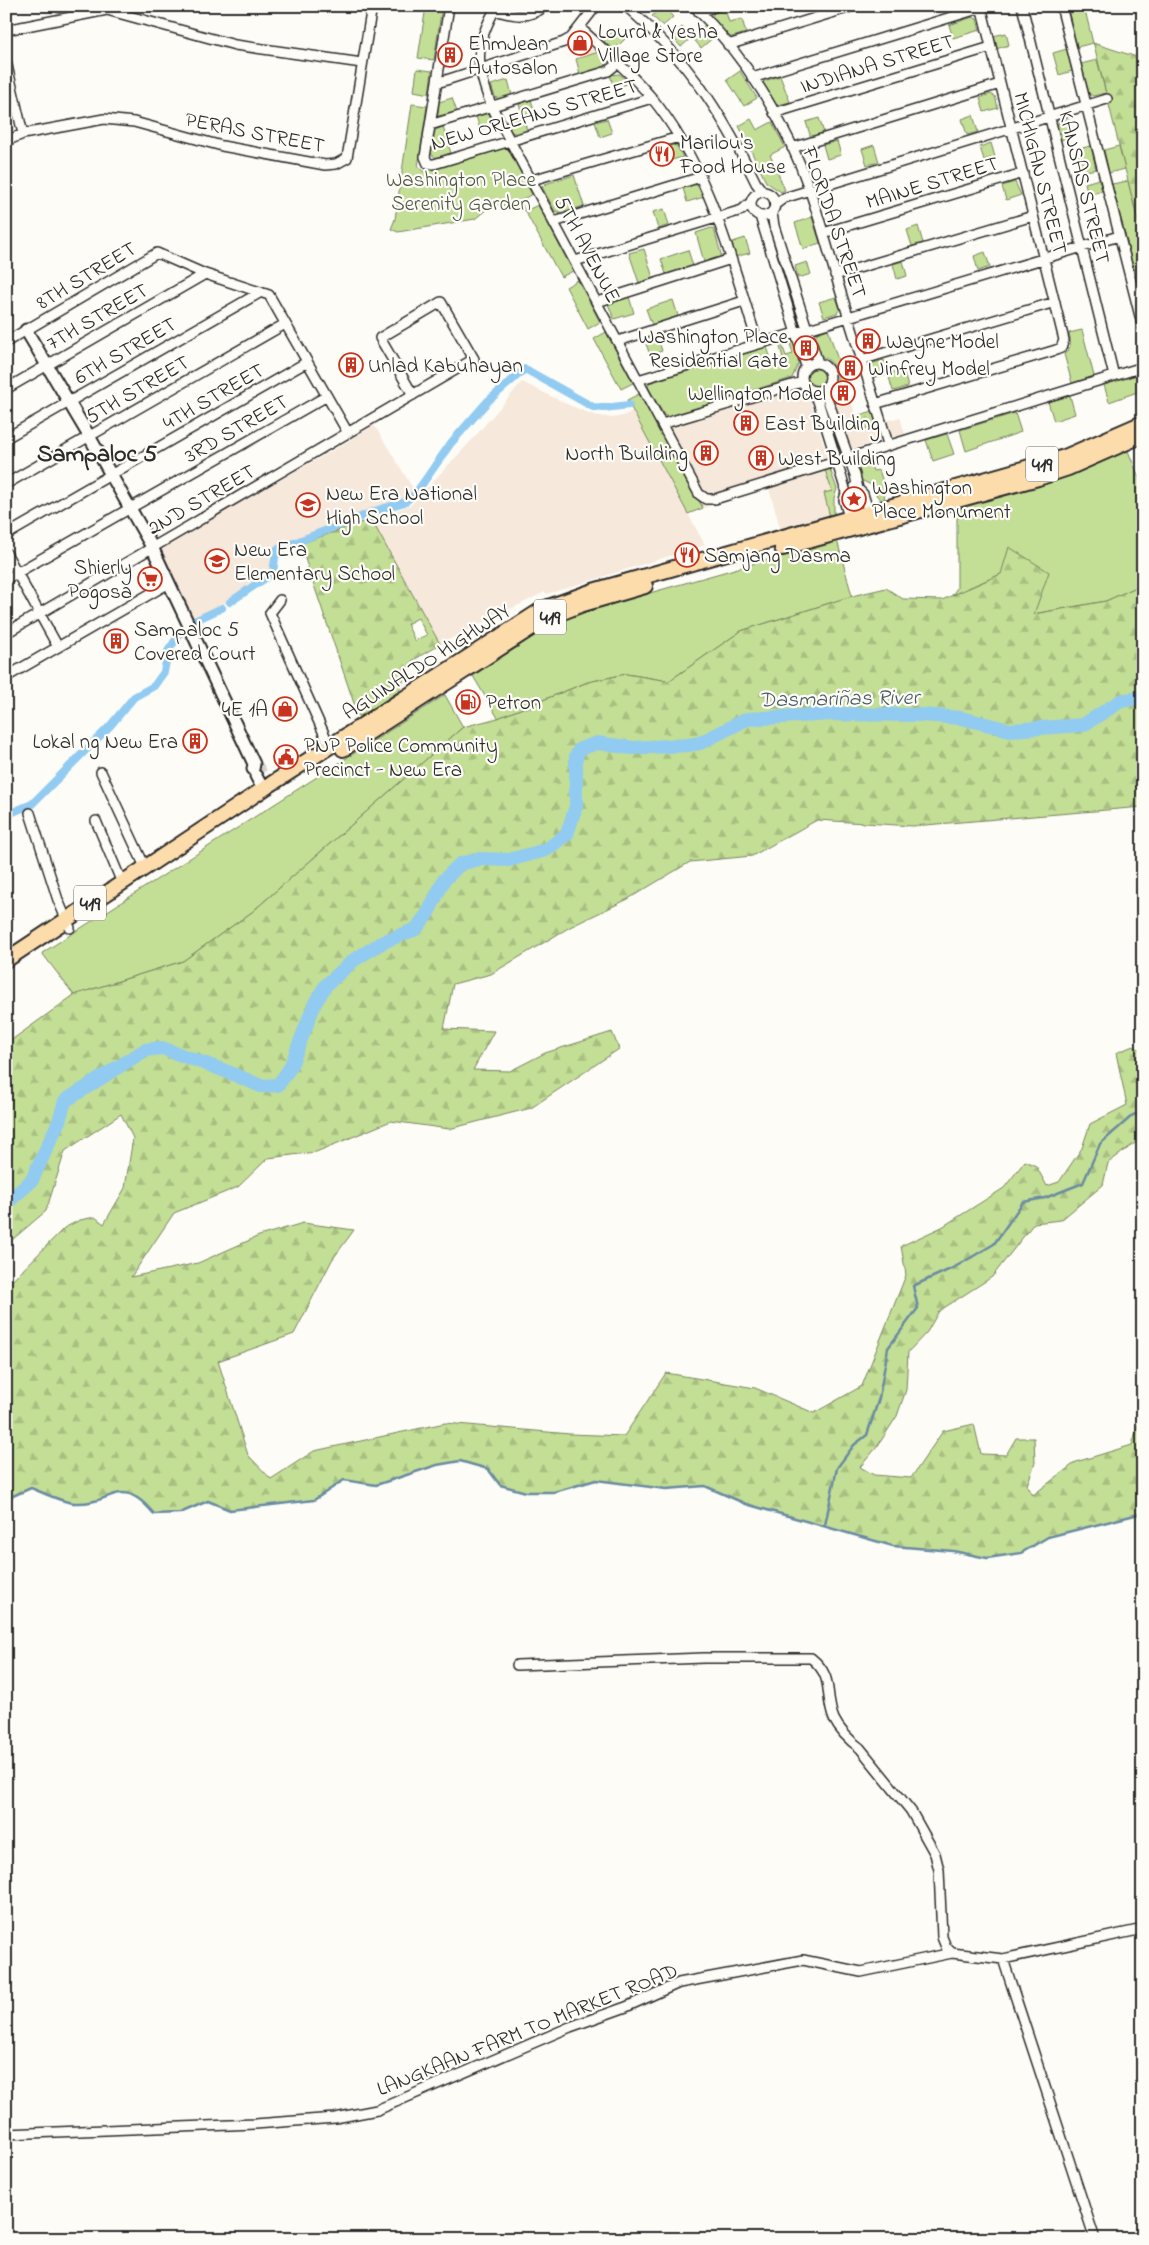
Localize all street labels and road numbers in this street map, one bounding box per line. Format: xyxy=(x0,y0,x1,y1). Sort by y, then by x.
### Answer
street label: INDIANA STREET xyxy=(797,27,958,103)
street label: NEW ORLEANS STREET xyxy=(428,72,641,160)
street label: MICHIGAN STREET xyxy=(1004,89,1074,258)
street label: PERAS STREET xyxy=(182,106,327,162)
street label: KANSAS STREET xyxy=(1050,108,1117,267)
street label: FLORIDA STREET xyxy=(793,142,873,303)
street label: MAINE STREET xyxy=(863,149,1003,218)
street label: 5TH AVENUE xyxy=(545,191,627,309)
street label: 8TH STREET xyxy=(31,235,143,318)
street label: 7TH STREET xyxy=(42,277,154,359)
street label: 6TH STREET xyxy=(69,310,183,393)
street label: 5TH STREET xyxy=(80,349,196,433)
street label: 4TH STREET xyxy=(158,357,270,439)
street label: 3RD STREET xyxy=(179,388,295,472)
road number: 419 xyxy=(1026,446,1058,482)
street label: 2ND STREET xyxy=(143,458,261,544)
street label: AGUINALDO HIGHWAY xyxy=(337,597,517,728)
road number: 419 xyxy=(534,600,566,634)
road number: 419 xyxy=(74,886,106,920)
street label: LANGKAAN FARM TO MARKET ROAD xyxy=(373,1957,683,2105)

